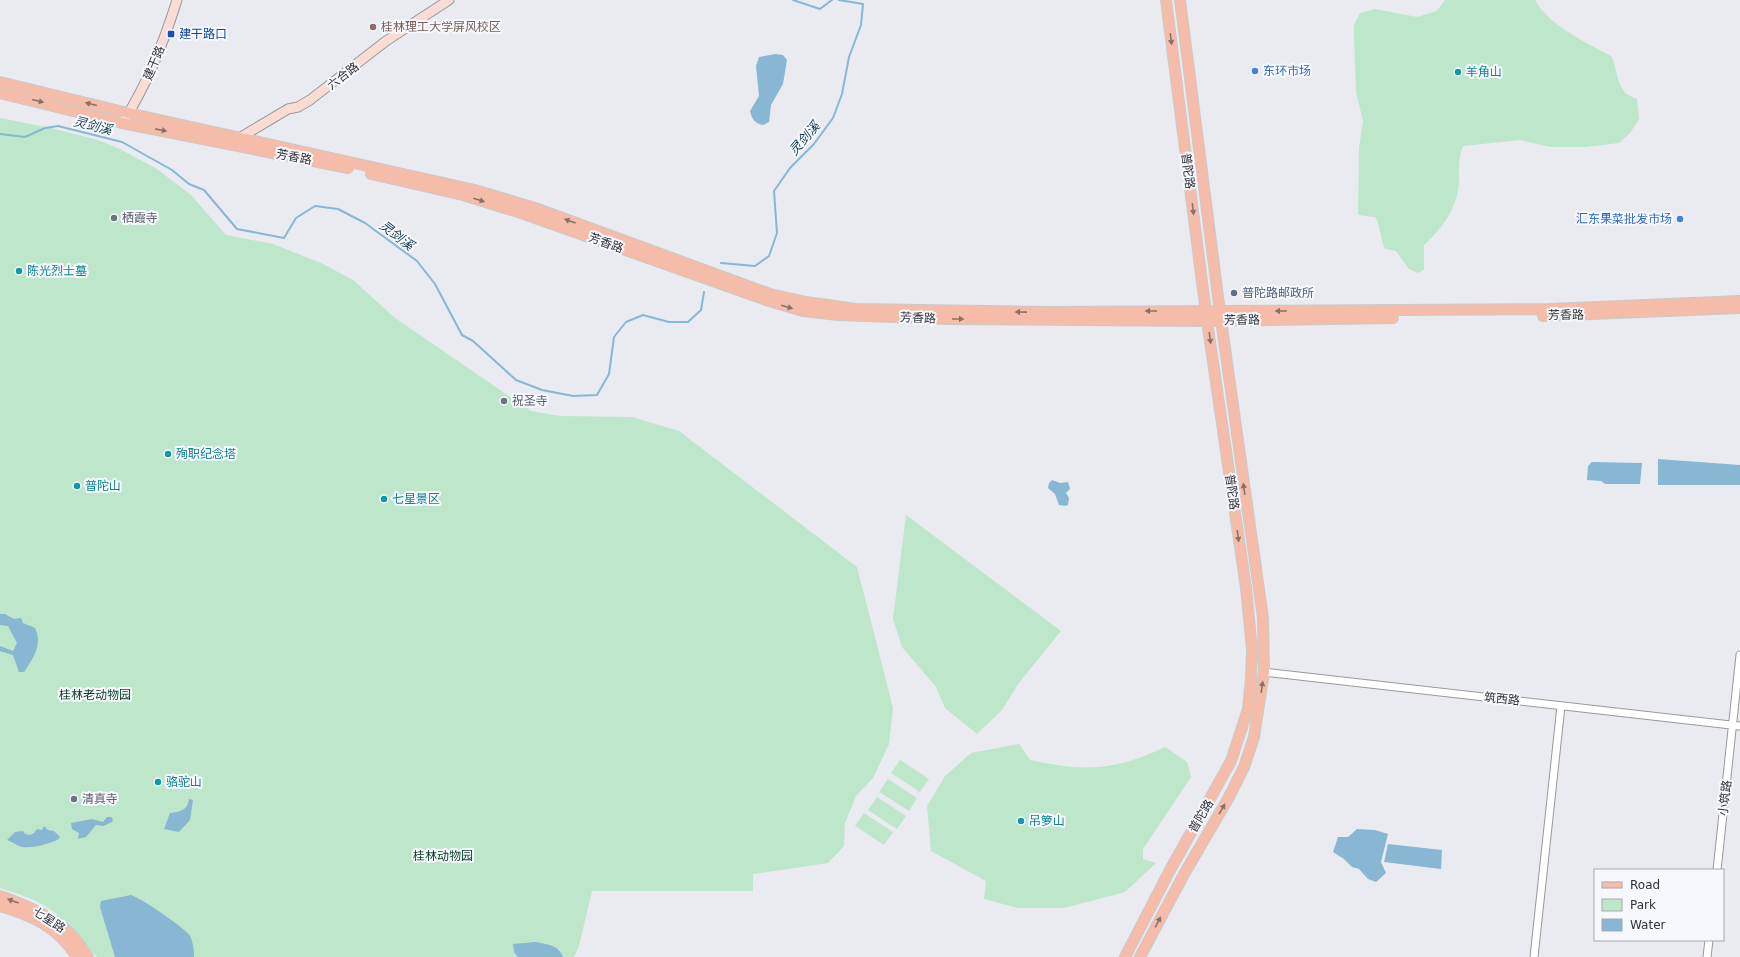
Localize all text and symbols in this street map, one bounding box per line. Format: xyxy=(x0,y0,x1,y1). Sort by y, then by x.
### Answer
place label: 桂林理工大学屏风校区 xyxy=(381,20,501,34)
marker: 桂林理工大学屏风校区 xyxy=(368,22,378,32)
place label: 建干路口 xyxy=(179,27,227,41)
marker: 建干路口 xyxy=(166,29,176,39)
one-way arrow xyxy=(1168,33,1174,45)
street label: 建干路 xyxy=(141,44,167,82)
street label: 六合路 xyxy=(325,59,361,93)
place label: 东环市场 xyxy=(1263,64,1311,78)
place label: 羊角山 xyxy=(1466,65,1502,79)
marker: 东环市场 xyxy=(1250,66,1260,76)
marker: 羊角山 xyxy=(1453,67,1463,77)
one-way arrow xyxy=(32,99,44,105)
one-way arrow xyxy=(84,101,96,107)
water label: 灵剑溪 xyxy=(72,113,116,138)
water label: 灵剑溪 xyxy=(786,117,824,158)
one-way arrow xyxy=(155,128,167,134)
street label: 芳香路 xyxy=(275,147,313,167)
street label: 普陀路 xyxy=(1179,152,1197,190)
one-way arrow xyxy=(473,197,485,203)
one-way arrow xyxy=(1190,203,1196,215)
place label: 栖霞寺 xyxy=(122,211,158,225)
place label: 汇东果菜批发市场 xyxy=(1576,212,1672,226)
marker: 栖霞寺 xyxy=(109,213,119,223)
marker: 汇东果菜批发市场 xyxy=(1675,214,1685,224)
one-way arrow xyxy=(563,217,575,223)
water label: 灵剑溪 xyxy=(377,218,418,254)
street label: 芳香路 xyxy=(587,230,625,256)
place label: 陈光烈士墓 xyxy=(27,264,87,278)
marker: 陈光烈士墓 xyxy=(14,266,24,276)
place label: 普陀路邮政所 xyxy=(1242,286,1314,300)
marker: 普陀路邮政所 xyxy=(1229,288,1239,298)
one-way arrow xyxy=(781,304,793,310)
one-way arrow xyxy=(1015,308,1027,315)
one-way arrow xyxy=(1144,308,1157,314)
one-way arrow xyxy=(1274,308,1287,314)
street label: 芳香路 xyxy=(1548,308,1584,322)
street label: 芳香路 xyxy=(900,310,936,326)
street label: 芳香路 xyxy=(1224,313,1260,327)
one-way arrow xyxy=(952,316,965,322)
one-way arrow xyxy=(1207,332,1213,344)
place label: 祝圣寺 xyxy=(512,394,548,408)
marker: 祝圣寺 xyxy=(499,396,509,406)
place label: 殉职纪念塔 xyxy=(176,447,236,461)
marker: 殉职纪念塔 xyxy=(163,449,173,459)
street label: 普陀路 xyxy=(1223,473,1241,511)
place label: 普陀山 xyxy=(85,479,121,493)
marker: 普陀山 xyxy=(72,481,82,491)
one-way arrow xyxy=(1241,483,1247,495)
place label: 七星景区 xyxy=(392,492,440,506)
marker: 七星景区 xyxy=(379,494,389,504)
one-way arrow xyxy=(1235,530,1241,542)
one-way arrow xyxy=(1259,681,1266,693)
park label: 桂林老动物园 xyxy=(59,688,131,702)
street label: 筑西路 xyxy=(1483,690,1521,708)
place label: 骆驼山 xyxy=(166,775,202,789)
marker: 骆驼山 xyxy=(153,777,163,787)
street label: 小筑路 xyxy=(1716,779,1734,817)
place label: 清真寺 xyxy=(82,792,118,806)
marker: 清真寺 xyxy=(69,794,79,804)
street label: 普陀路 xyxy=(1186,797,1216,835)
one-way arrow xyxy=(1218,803,1225,815)
place label: 吊箩山 xyxy=(1029,814,1065,828)
marker: 吊箩山 xyxy=(1016,816,1026,826)
park label: 桂林动物园 xyxy=(413,849,473,863)
legend xyxy=(1594,869,1724,941)
text: Road xyxy=(1630,878,1660,892)
one-way arrow xyxy=(7,898,19,904)
text: Park xyxy=(1630,898,1656,912)
street label: 七星路 xyxy=(30,904,68,936)
one-way arrow xyxy=(1154,917,1161,928)
text: Water xyxy=(1630,918,1666,932)

